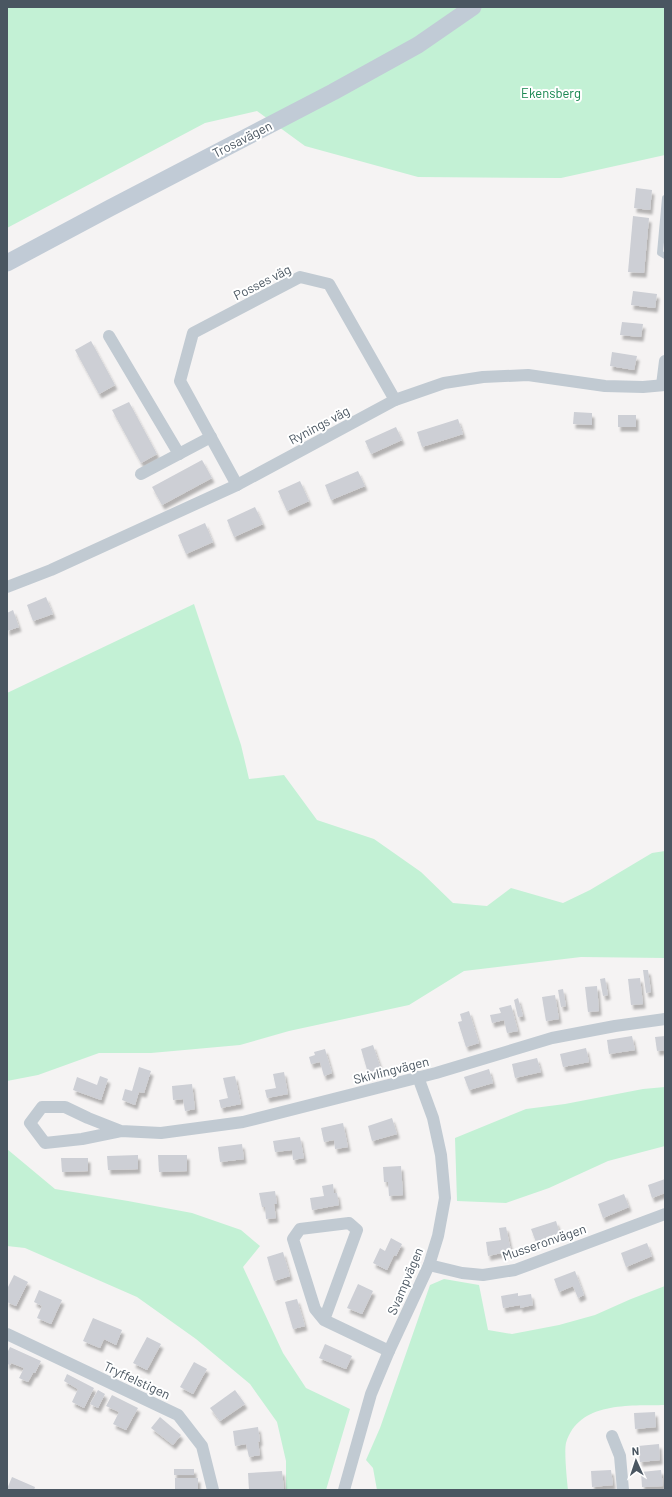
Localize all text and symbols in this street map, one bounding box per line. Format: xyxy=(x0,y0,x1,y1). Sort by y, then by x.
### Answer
park label: Ekensberg xyxy=(521,85,581,101)
street label: Trosavägen xyxy=(209,117,275,161)
street label: Posses väg xyxy=(231,261,293,303)
street label: Rynings väg xyxy=(286,402,352,448)
street label: Skivlingvägen xyxy=(351,1053,431,1087)
street label: Musseronvägen xyxy=(500,1220,588,1264)
street label: Svampvägen xyxy=(384,1245,426,1317)
street label: Tryffelstigen xyxy=(101,1358,173,1402)
north arrow xyxy=(616,1441,656,1481)
text: N xyxy=(631,1444,639,1457)

